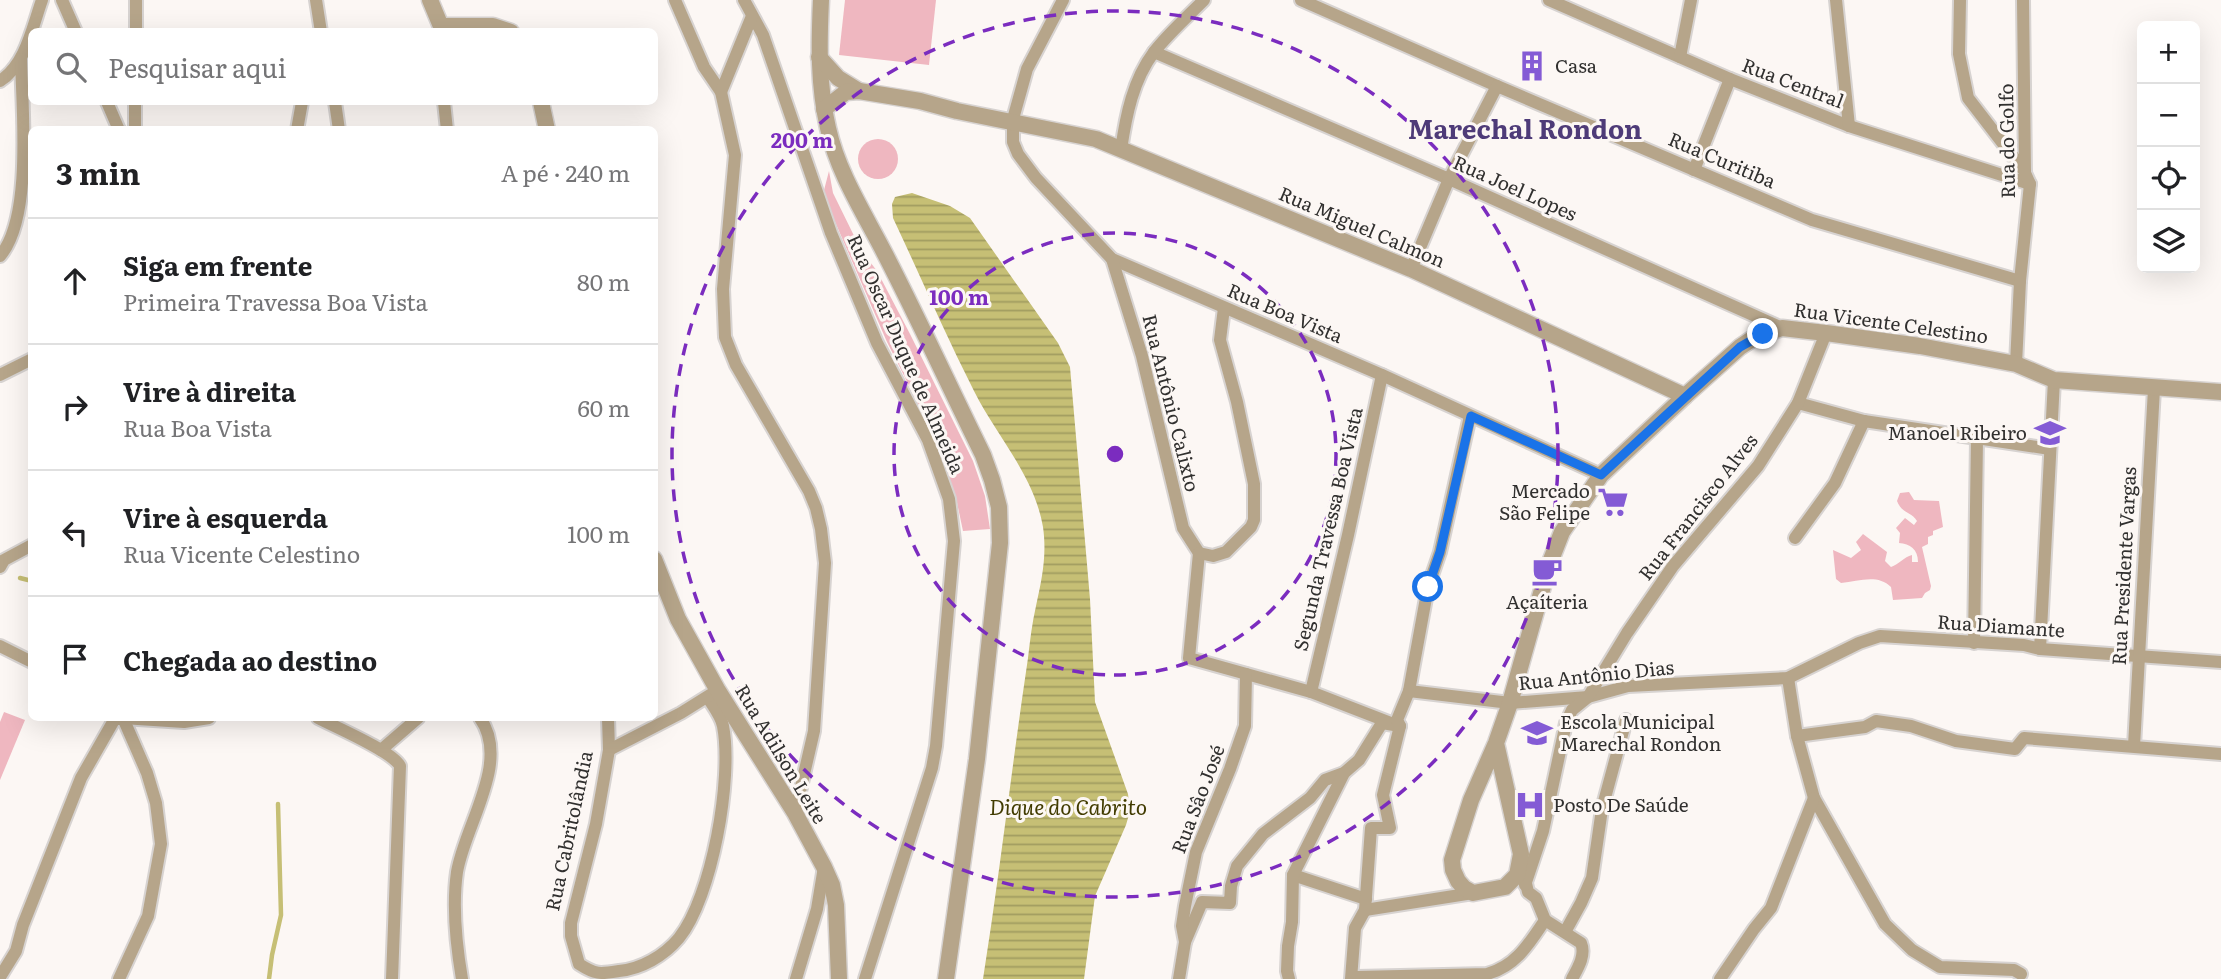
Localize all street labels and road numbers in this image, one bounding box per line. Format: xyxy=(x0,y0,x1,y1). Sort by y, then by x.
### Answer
street label: Rua Central xyxy=(1738,50,1848,114)
street label: Rua do Golfo xyxy=(1991,83,2021,199)
street label: Rua Curitiba xyxy=(1664,124,1781,195)
street label: Rua Joel Lopes xyxy=(1449,147,1582,227)
street label: Rua Miguel Calmon xyxy=(1275,178,1450,274)
street label: Rua Oscar Duque de Almeida xyxy=(841,229,973,479)
street label: Rua Boa Vista xyxy=(1223,275,1348,349)
street label: Rua Vicente Celestino xyxy=(1792,295,1990,350)
street label: Rua Antônio Calixto xyxy=(1136,311,1208,495)
street label: Segunda Travessa Boa Vista xyxy=(1285,403,1369,653)
street label: Rua Francisco Alves xyxy=(1631,427,1764,586)
street label: Rua Presidente Vargas xyxy=(2104,466,2142,666)
street label: Rua Diamante xyxy=(1936,607,2066,643)
street label: Rua Antônio Dias xyxy=(1517,652,1676,696)
street label: Rua Adilson Leite xyxy=(729,678,835,829)
street label: Rua Sâo José xyxy=(1164,740,1231,857)
street label: Rua Cabritolândia xyxy=(537,747,599,914)

